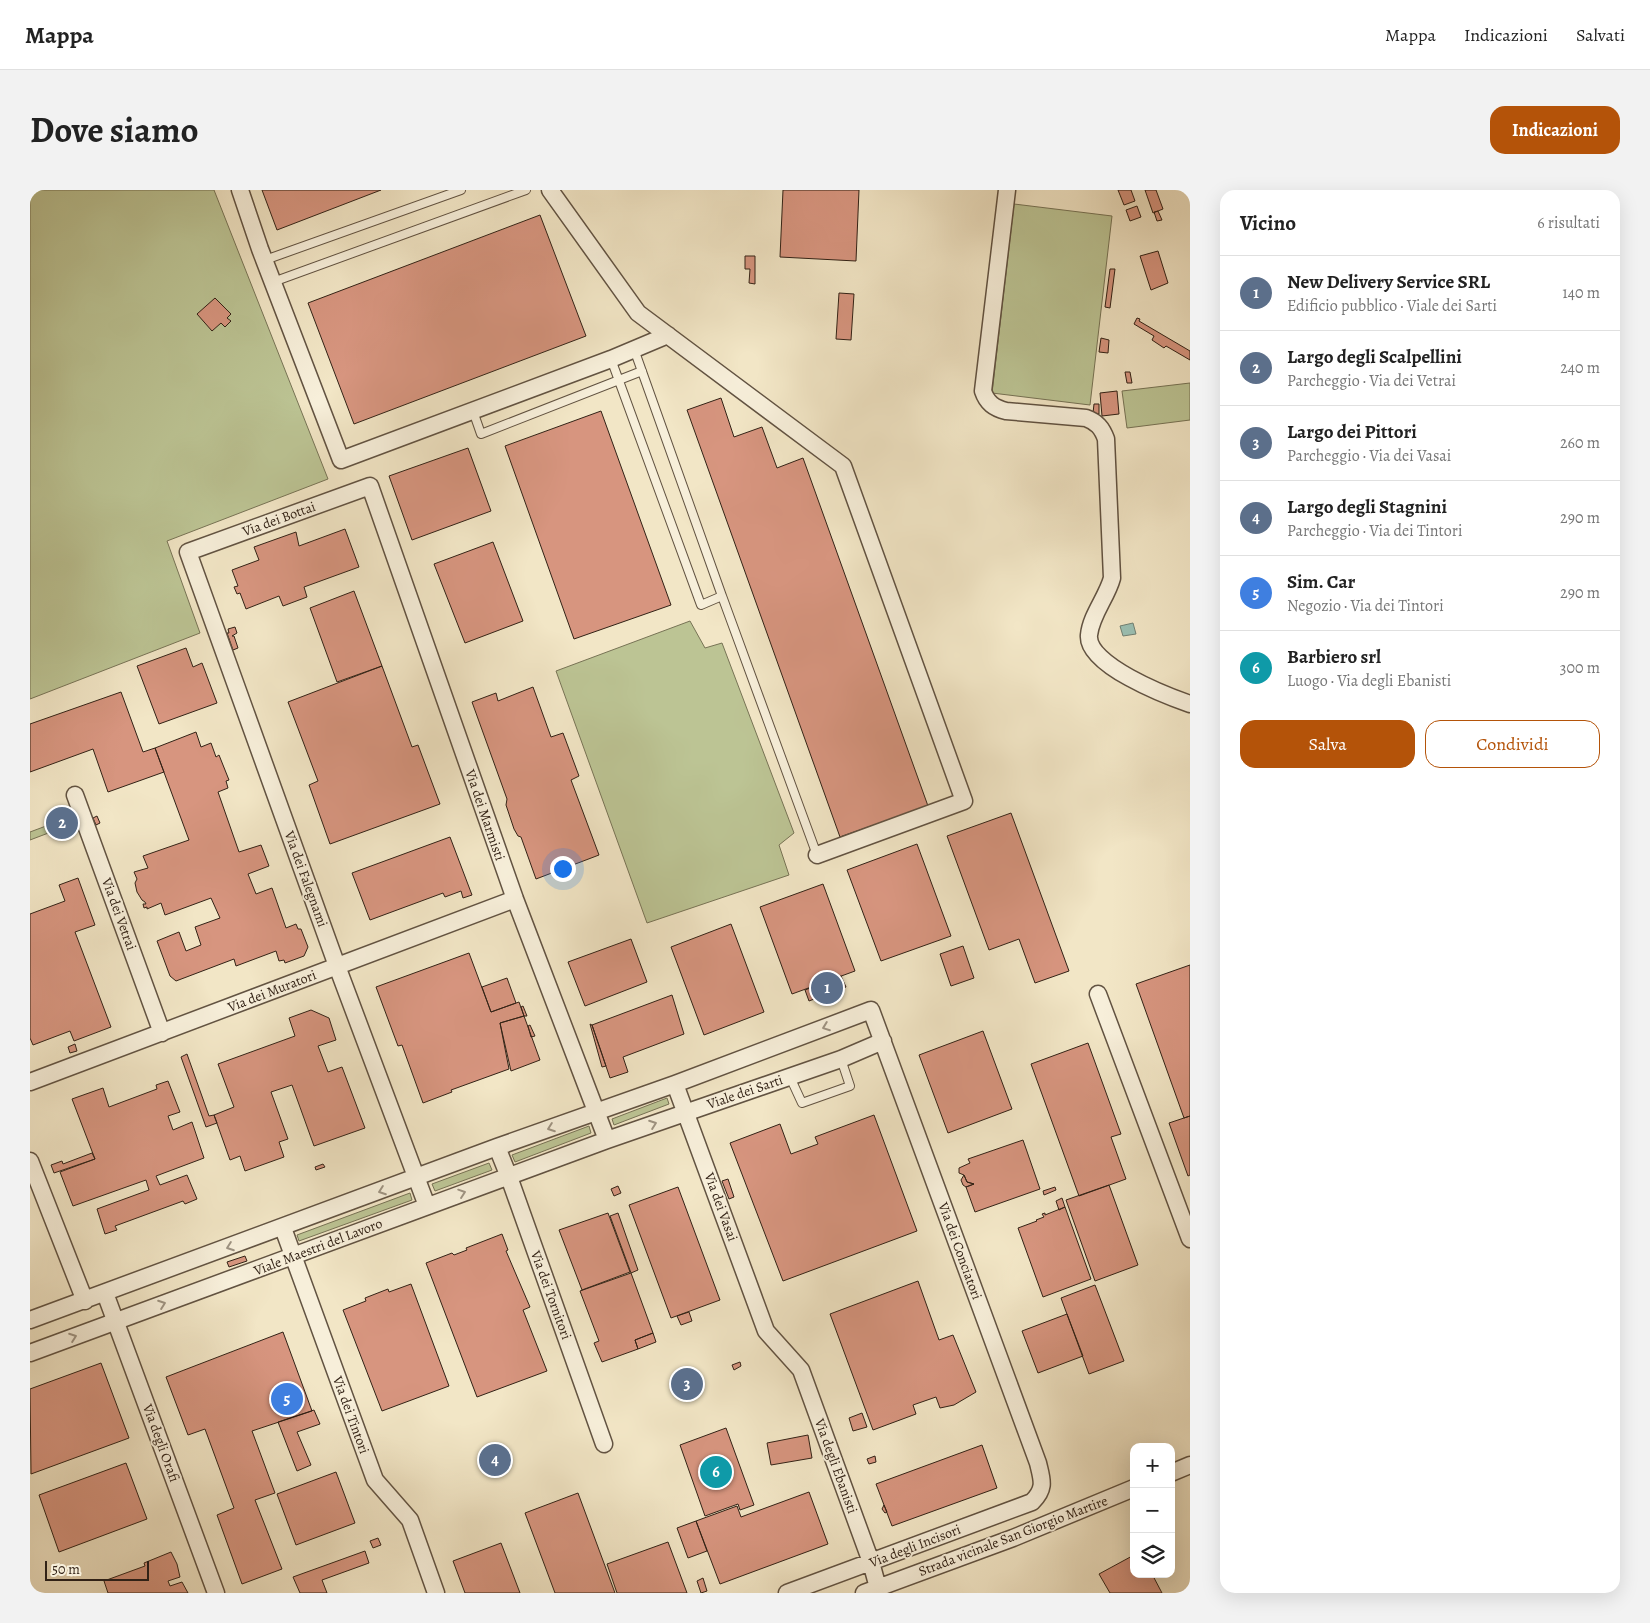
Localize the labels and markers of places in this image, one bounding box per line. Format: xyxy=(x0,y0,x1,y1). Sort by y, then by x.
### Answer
pin: 2 xyxy=(46,804,78,842)
pin: 1 xyxy=(811,969,843,1007)
pin: 3 xyxy=(671,1365,703,1403)
pin: 5 xyxy=(271,1380,303,1418)
pin: 4 xyxy=(479,1441,511,1479)
pin: 6 xyxy=(700,1453,732,1491)

